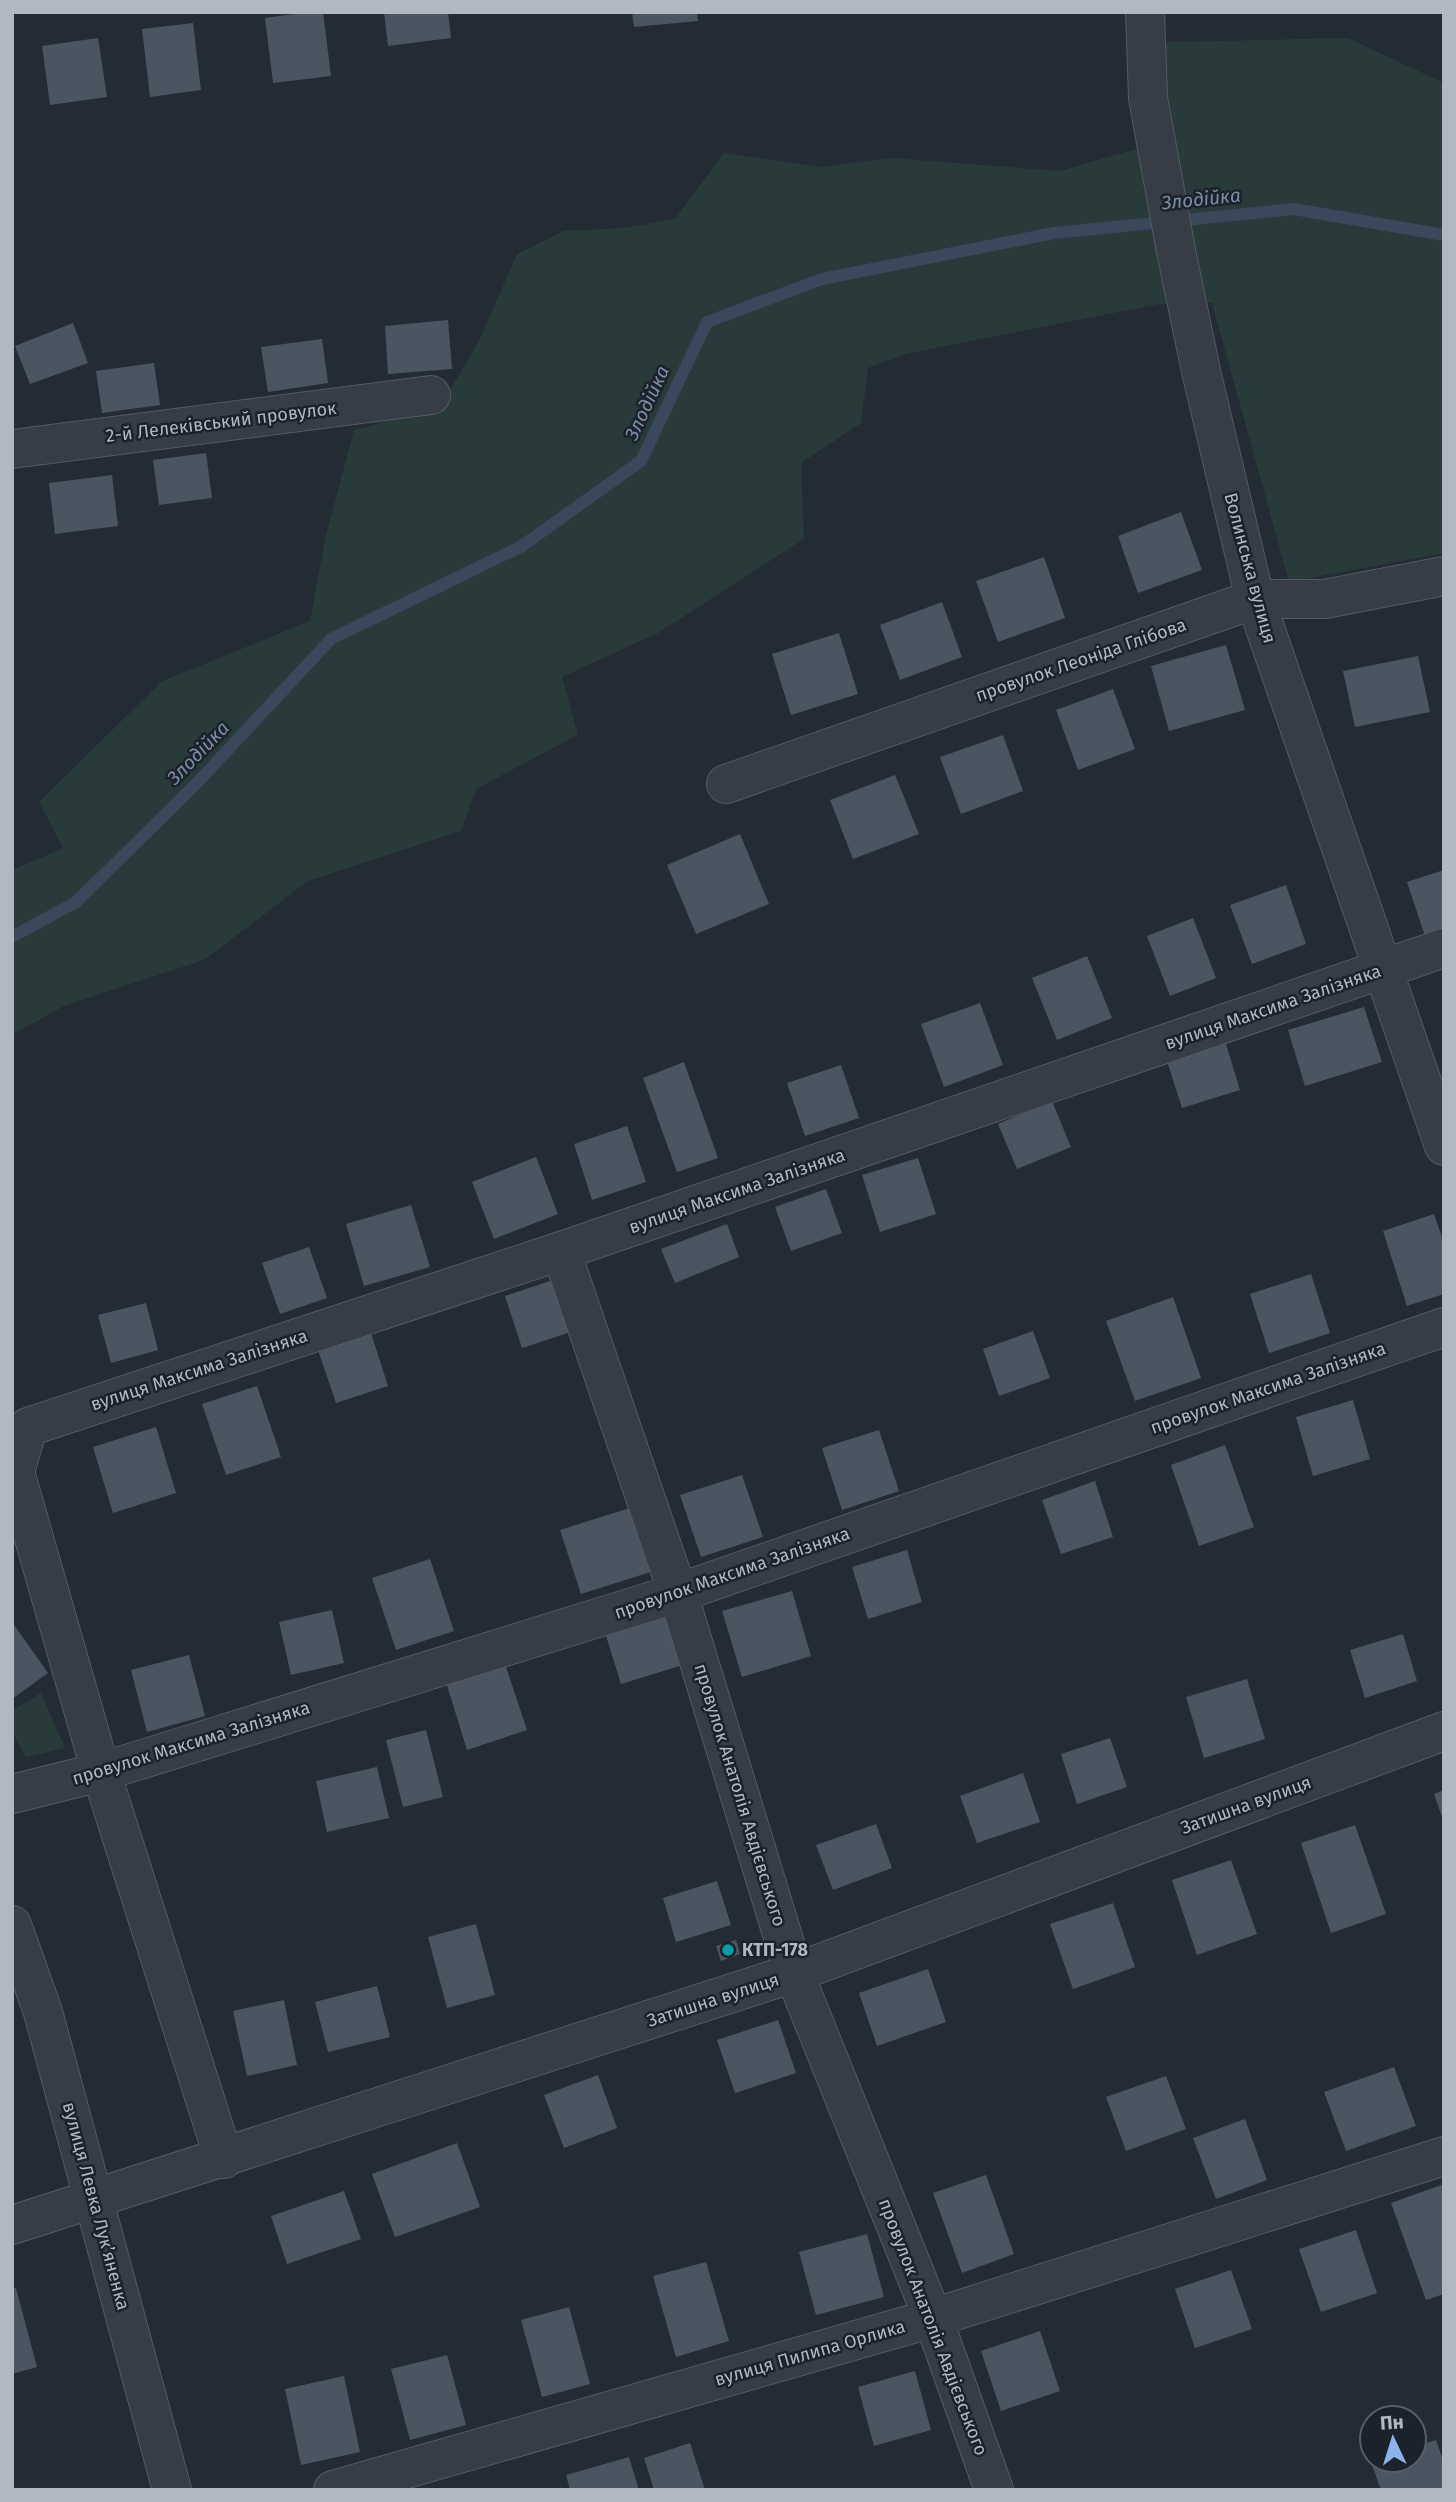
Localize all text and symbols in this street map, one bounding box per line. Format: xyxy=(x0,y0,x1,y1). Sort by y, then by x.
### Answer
water label: Злодійка xyxy=(1159,183,1242,215)
water label: Злодійка xyxy=(619,362,674,445)
street label: 2-й Лелеківський провулок xyxy=(104,397,338,447)
street label: Волинська вулиця xyxy=(1219,490,1281,646)
street label: провулок Леоніда Глібова xyxy=(973,614,1189,706)
water label: Злодійка xyxy=(161,716,234,790)
street label: вулиця Максима Залізняка xyxy=(1162,960,1384,1054)
street label: вулиця Максима Залізняка xyxy=(626,1144,848,1238)
street label: вулиця Максима Залізняка xyxy=(88,1324,310,1416)
street label: провулок Максима Залізняка xyxy=(1147,1337,1389,1439)
street label: провулок Максима Залізняка xyxy=(611,1522,853,1624)
street label: провулок Анатолія Авдієвського xyxy=(690,1661,790,1929)
street label: провулок Максима Залізняка xyxy=(69,1696,313,1790)
street label: Затишна вулиця xyxy=(1178,1771,1314,1839)
place label: КТП-178 xyxy=(742,1939,808,1961)
marker: КТП-178 xyxy=(720,1942,736,1958)
street label: Затишна вулиця xyxy=(644,1968,782,2032)
street label: вулиця Левка Лукʼяненка xyxy=(58,2100,134,2312)
street label: провулок Анатолія Авдієвського xyxy=(874,2195,992,2459)
street label: вулиця Пилипа Орлика xyxy=(712,2315,908,2391)
north arrow xyxy=(1358,2404,1428,2474)
text: Пн xyxy=(1379,2410,1405,2435)

